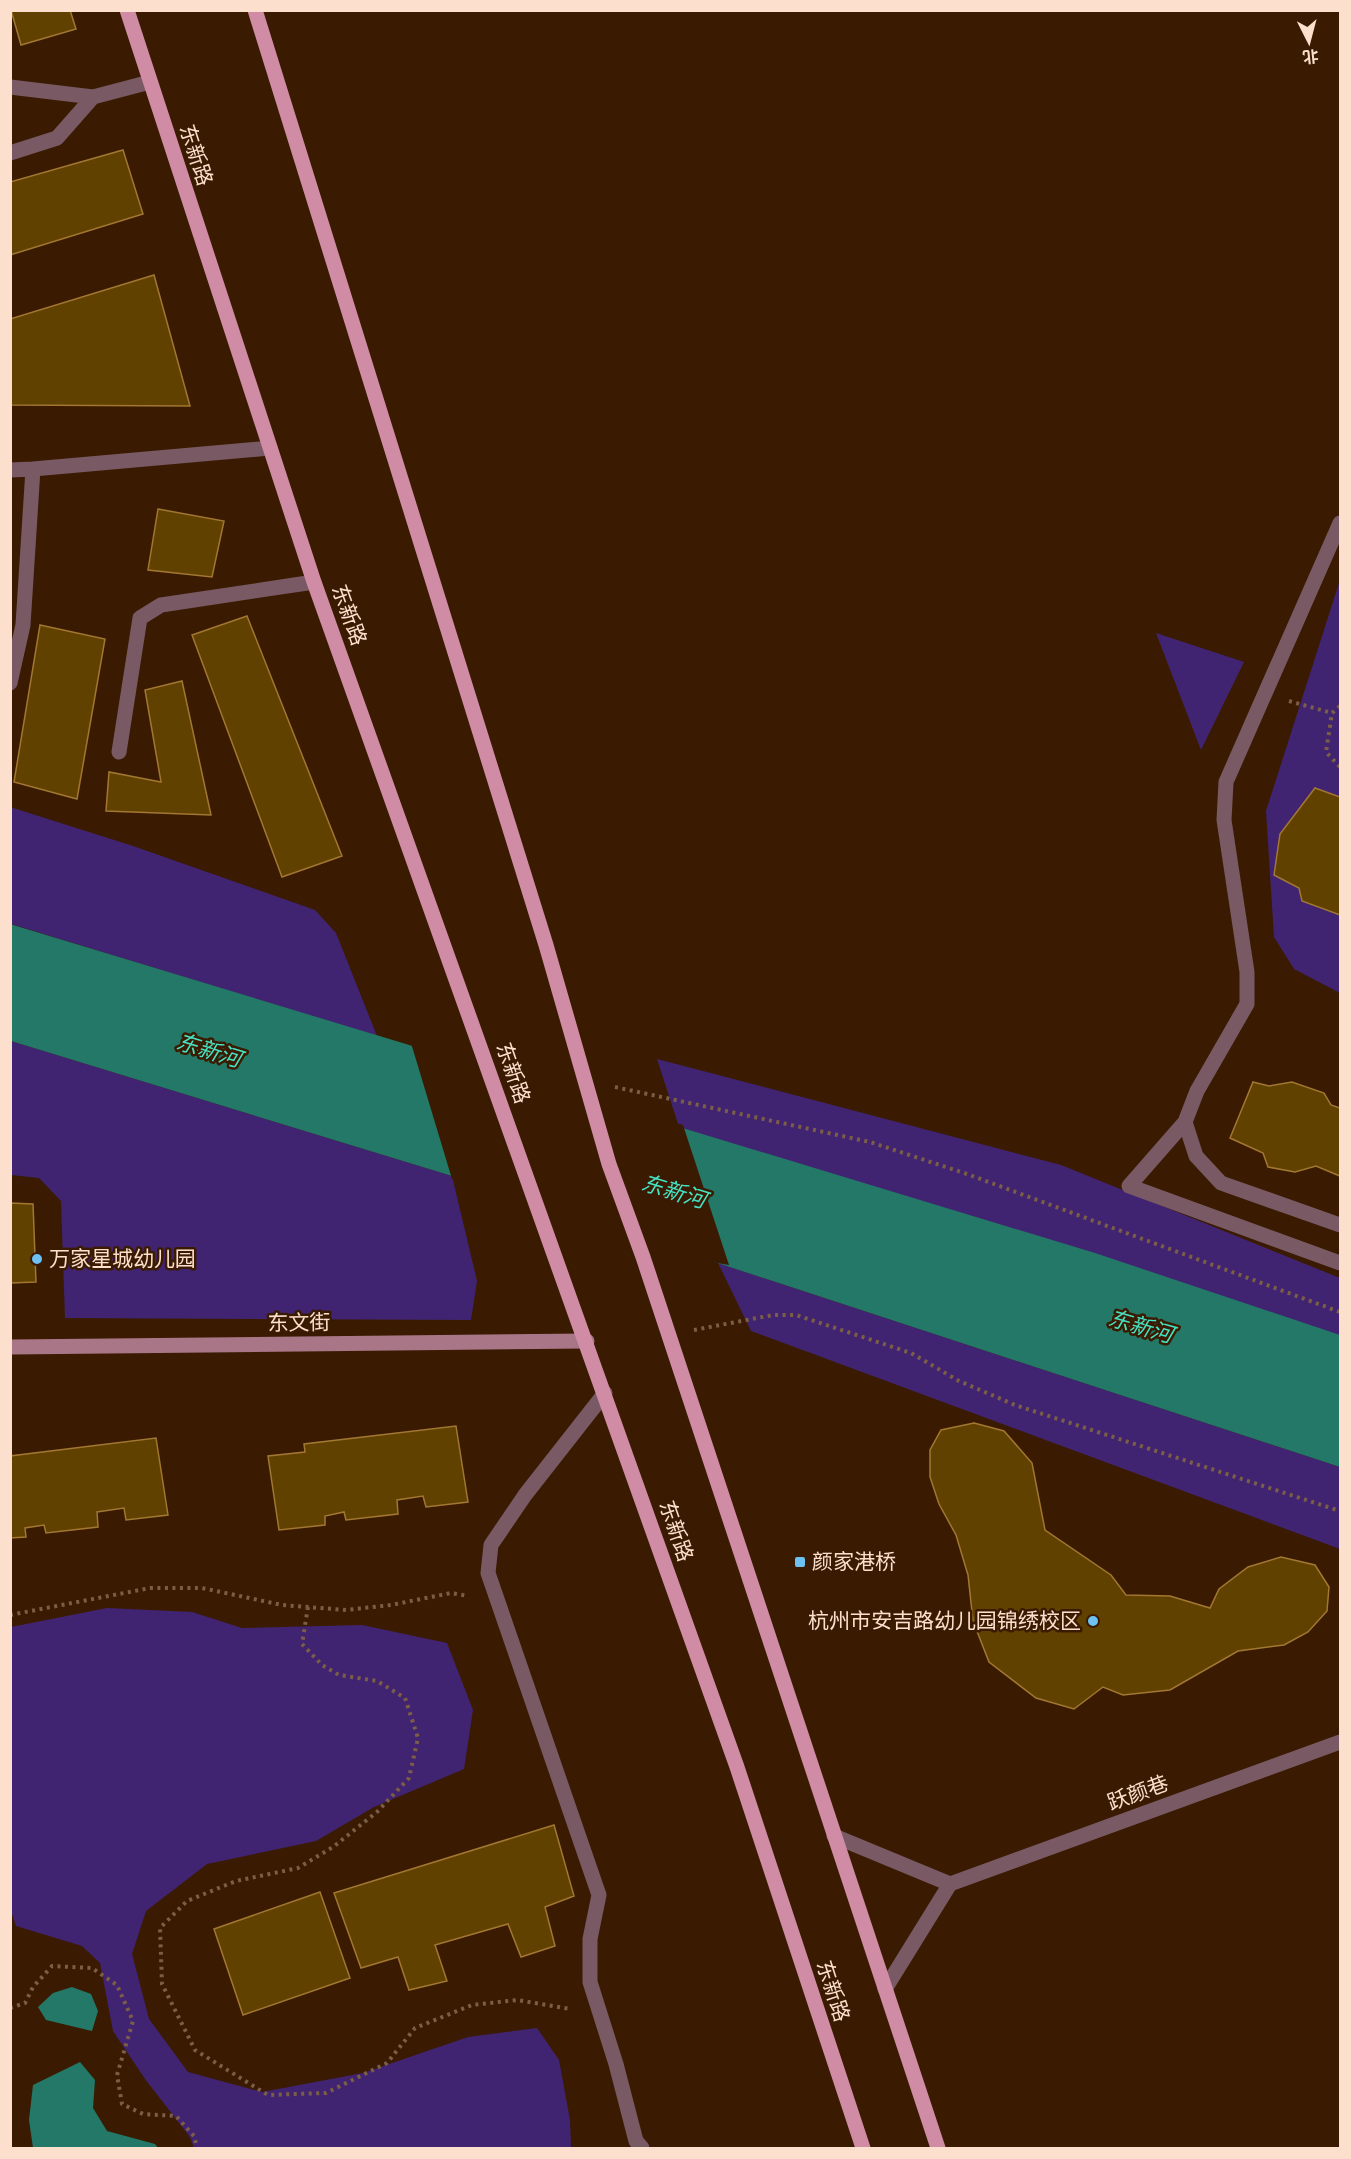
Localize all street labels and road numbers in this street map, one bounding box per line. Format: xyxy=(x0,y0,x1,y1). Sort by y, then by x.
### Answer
street label: 东新路 xyxy=(174,121,219,189)
street label: 东新路 xyxy=(326,581,373,649)
street label: 东新路 xyxy=(490,1039,536,1107)
street label: 东文街 xyxy=(267,1308,331,1337)
street label: 东新路 xyxy=(653,1497,699,1565)
street label: 跃颜巷 xyxy=(1104,1769,1172,1816)
street label: 东新路 xyxy=(811,1957,856,2025)

